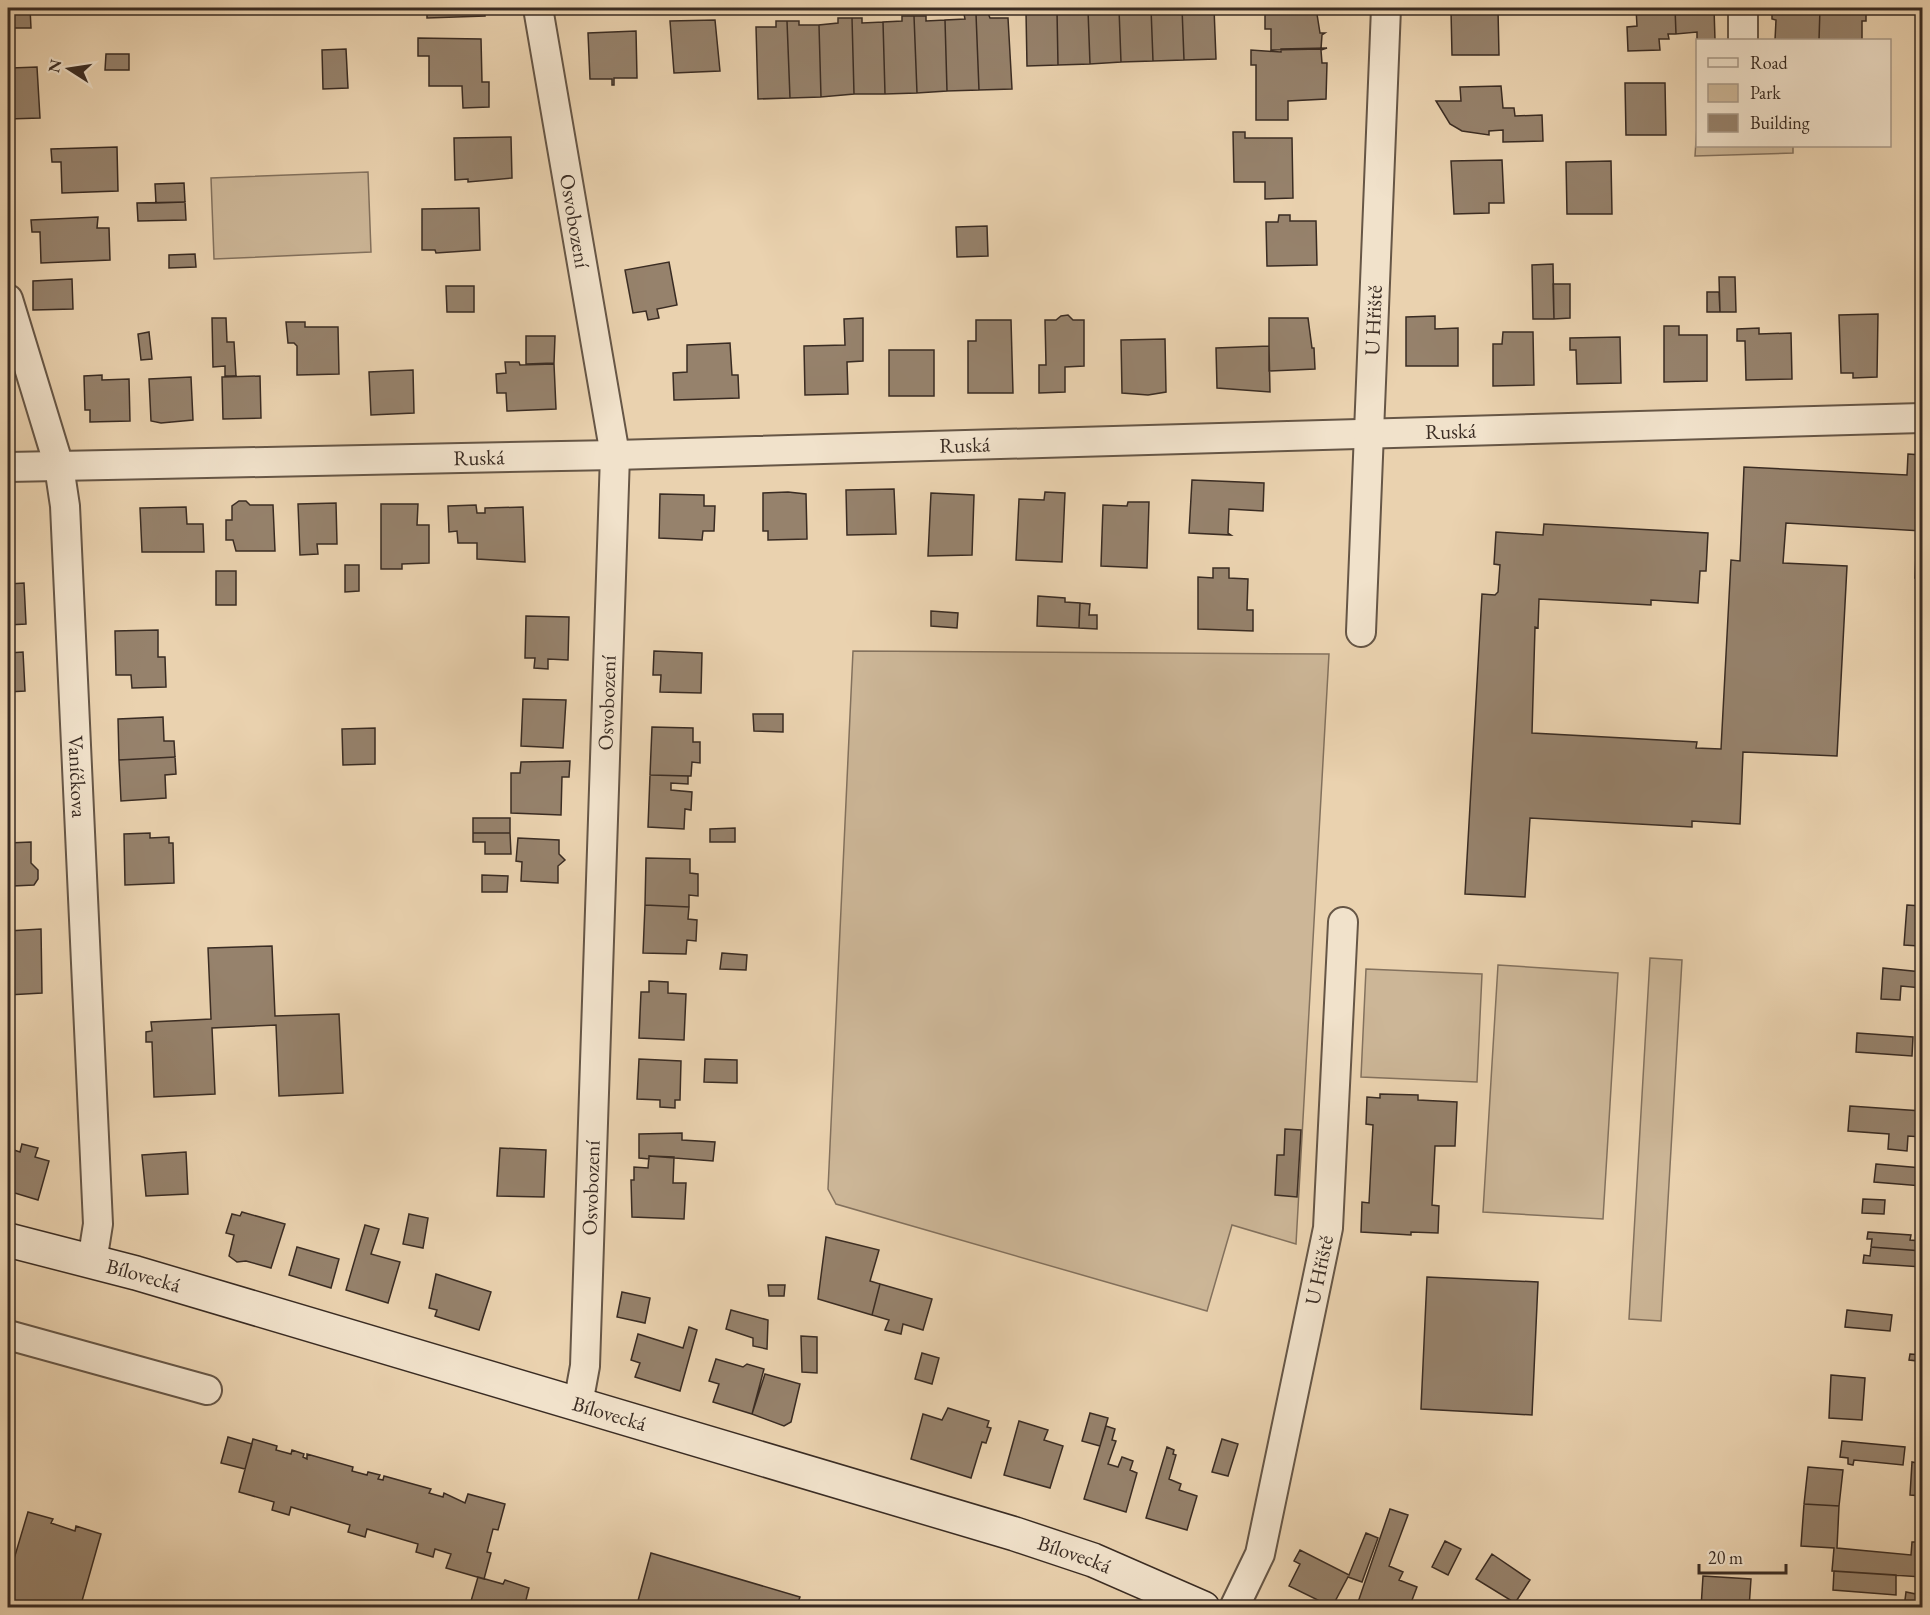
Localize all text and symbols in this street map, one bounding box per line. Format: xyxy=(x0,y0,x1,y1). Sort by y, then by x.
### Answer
north arrow xyxy=(39,39,99,99)
legend xyxy=(1696,39,1891,147)
text: Road xyxy=(1750,51,1789,74)
text: N xyxy=(43,57,66,75)
text: Park xyxy=(1750,81,1781,104)
text: Building xyxy=(1750,111,1810,134)
street label: Osvobození xyxy=(554,172,597,271)
street label: U Hřiště xyxy=(1358,284,1388,356)
street label: Ruská xyxy=(1425,417,1477,445)
street label: Ruská xyxy=(939,430,991,459)
street label: Ruská xyxy=(453,443,505,471)
street label: Osvobození xyxy=(591,654,622,751)
street label: Vaníčkova xyxy=(63,735,93,819)
street label: Osvobození xyxy=(575,1139,606,1236)
street label: U Hřiště xyxy=(1298,1233,1339,1307)
street label: Bílovecká xyxy=(103,1252,185,1299)
street label: Bílovecká xyxy=(569,1389,650,1437)
street label: Bílovecká xyxy=(1034,1529,1116,1580)
scale bar xyxy=(1699,1537,1786,1575)
text: 20 m xyxy=(1708,1546,1743,1569)

